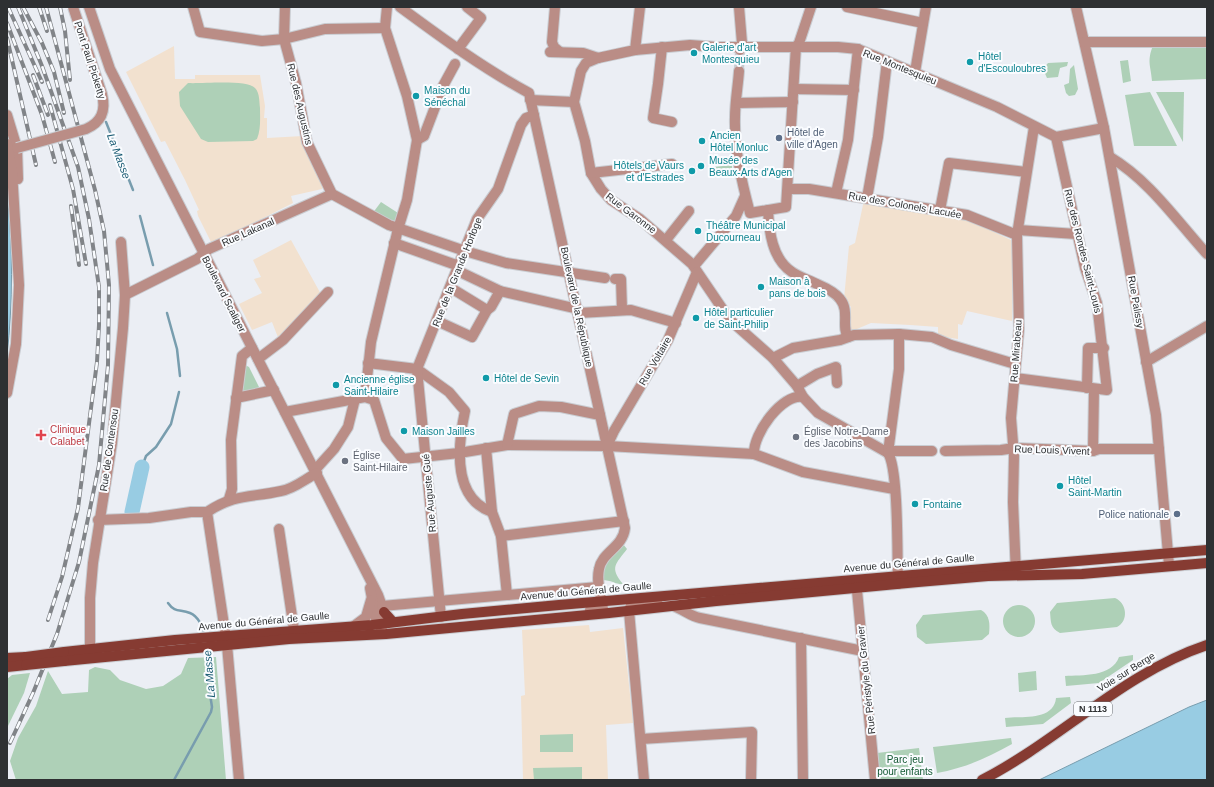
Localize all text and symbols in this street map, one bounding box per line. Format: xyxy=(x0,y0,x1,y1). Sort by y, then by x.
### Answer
street label: Pont Paul Picketty xyxy=(72,20,108,100)
place label: Galerie d'art Montesquieu xyxy=(702,42,759,65)
street label: Rue Montesquieu xyxy=(862,47,938,87)
marker: Galerie d'art Montesquieu xyxy=(689,48,699,58)
place label: Hôtel d'Escouloubres xyxy=(978,51,1046,74)
marker: Hôtel d'Escouloubres xyxy=(965,57,975,67)
street label: Rue des Augustins xyxy=(285,62,315,146)
place label: Maison du Sénéchal xyxy=(424,85,470,108)
marker: Maison du Sénéchal xyxy=(411,91,421,101)
place label: Hôtel de ville d'Agen xyxy=(787,127,838,150)
place label: Ancien Hôtel Monluc xyxy=(710,130,768,153)
water label: La Masse xyxy=(105,132,133,180)
marker: Hôtel de ville d'Agen xyxy=(774,133,784,143)
marker: Ancien Hôtel Monluc xyxy=(697,136,707,146)
place label: Musée des Beaux-Arts d'Agen xyxy=(709,155,792,178)
place label: Hôtels de Vaurs et d'Estrades xyxy=(614,160,684,183)
marker: Musée des Beaux-Arts d'Agen xyxy=(696,161,706,171)
marker: Hôtels de Vaurs et d'Estrades xyxy=(687,166,697,176)
street label: Rue des Rondes Saint-Louis xyxy=(1062,188,1104,314)
street label: Rue des Colonels Lacuée xyxy=(848,190,963,220)
street label: Rue Garonne xyxy=(604,191,659,236)
street label: Rue de la Grande Horloge xyxy=(430,215,484,328)
street label: Rue Lakanal xyxy=(220,216,276,248)
place label: Théâtre Municipal Ducourneau xyxy=(706,220,785,243)
marker: Théâtre Municipal Ducourneau xyxy=(693,226,703,236)
street label: Boulevard de la République xyxy=(559,246,595,369)
street label: Boulevard Scaliger xyxy=(200,254,248,334)
street label: Rue Palissy xyxy=(1126,275,1146,329)
place label: Maison à pans de bois xyxy=(769,276,826,299)
marker: Maison à pans de bois xyxy=(756,282,766,292)
place label: Hôtel particulier de Saint-Philip xyxy=(704,307,774,330)
marker: Hôtel particulier de Saint-Philip xyxy=(691,313,701,323)
street label: Rue Mirabeau xyxy=(1008,319,1024,383)
street label: Rue Voltaire xyxy=(637,334,674,387)
marker: Hôtel de Sevin xyxy=(481,373,491,383)
place label: Hôtel de Sevin xyxy=(494,373,559,384)
place label: Ancienne église Saint-Hilaire xyxy=(344,374,415,397)
marker: Ancienne église Saint-Hilaire xyxy=(331,380,341,390)
street label: Rue de Contensou xyxy=(98,408,120,492)
place label: Clinique Calabet xyxy=(50,424,87,447)
place label: Église Notre-Dame des Jacobins xyxy=(804,425,889,449)
marker: Maison Jailles xyxy=(399,426,409,436)
place label: Maison Jailles xyxy=(412,426,475,437)
marker: Clinique Calabet xyxy=(35,429,47,441)
marker: Église Notre-Dame des Jacobins xyxy=(791,432,801,442)
street label: Rue Louis Vivent xyxy=(1014,443,1090,457)
place label: Église Saint-Hilaire xyxy=(353,449,408,473)
street label: Rue Auguste Gué xyxy=(420,453,438,533)
marker: Église Saint-Hilaire xyxy=(340,456,350,466)
place label: Hôtel Saint-Martin xyxy=(1068,475,1122,498)
marker: Hôtel Saint-Martin xyxy=(1055,481,1065,491)
marker: Fontaine xyxy=(910,499,920,509)
place label: Fontaine xyxy=(923,499,962,510)
place label: Police nationale xyxy=(1098,509,1169,520)
marker: Police nationale xyxy=(1172,509,1182,519)
street label: Avenue du Général de Gaulle xyxy=(843,552,975,574)
street label: Avenue du Général de Gaulle xyxy=(520,580,652,602)
street label: Avenue du Général de Gaulle xyxy=(198,610,330,632)
street label: Rue Péristyle du Gravier xyxy=(855,625,877,735)
water label: La Masse xyxy=(201,650,217,698)
street label: Voie sur Berge xyxy=(1095,650,1157,694)
road number: N 1113 xyxy=(1074,702,1112,716)
park label: Parc jeu pour enfants xyxy=(877,754,933,777)

